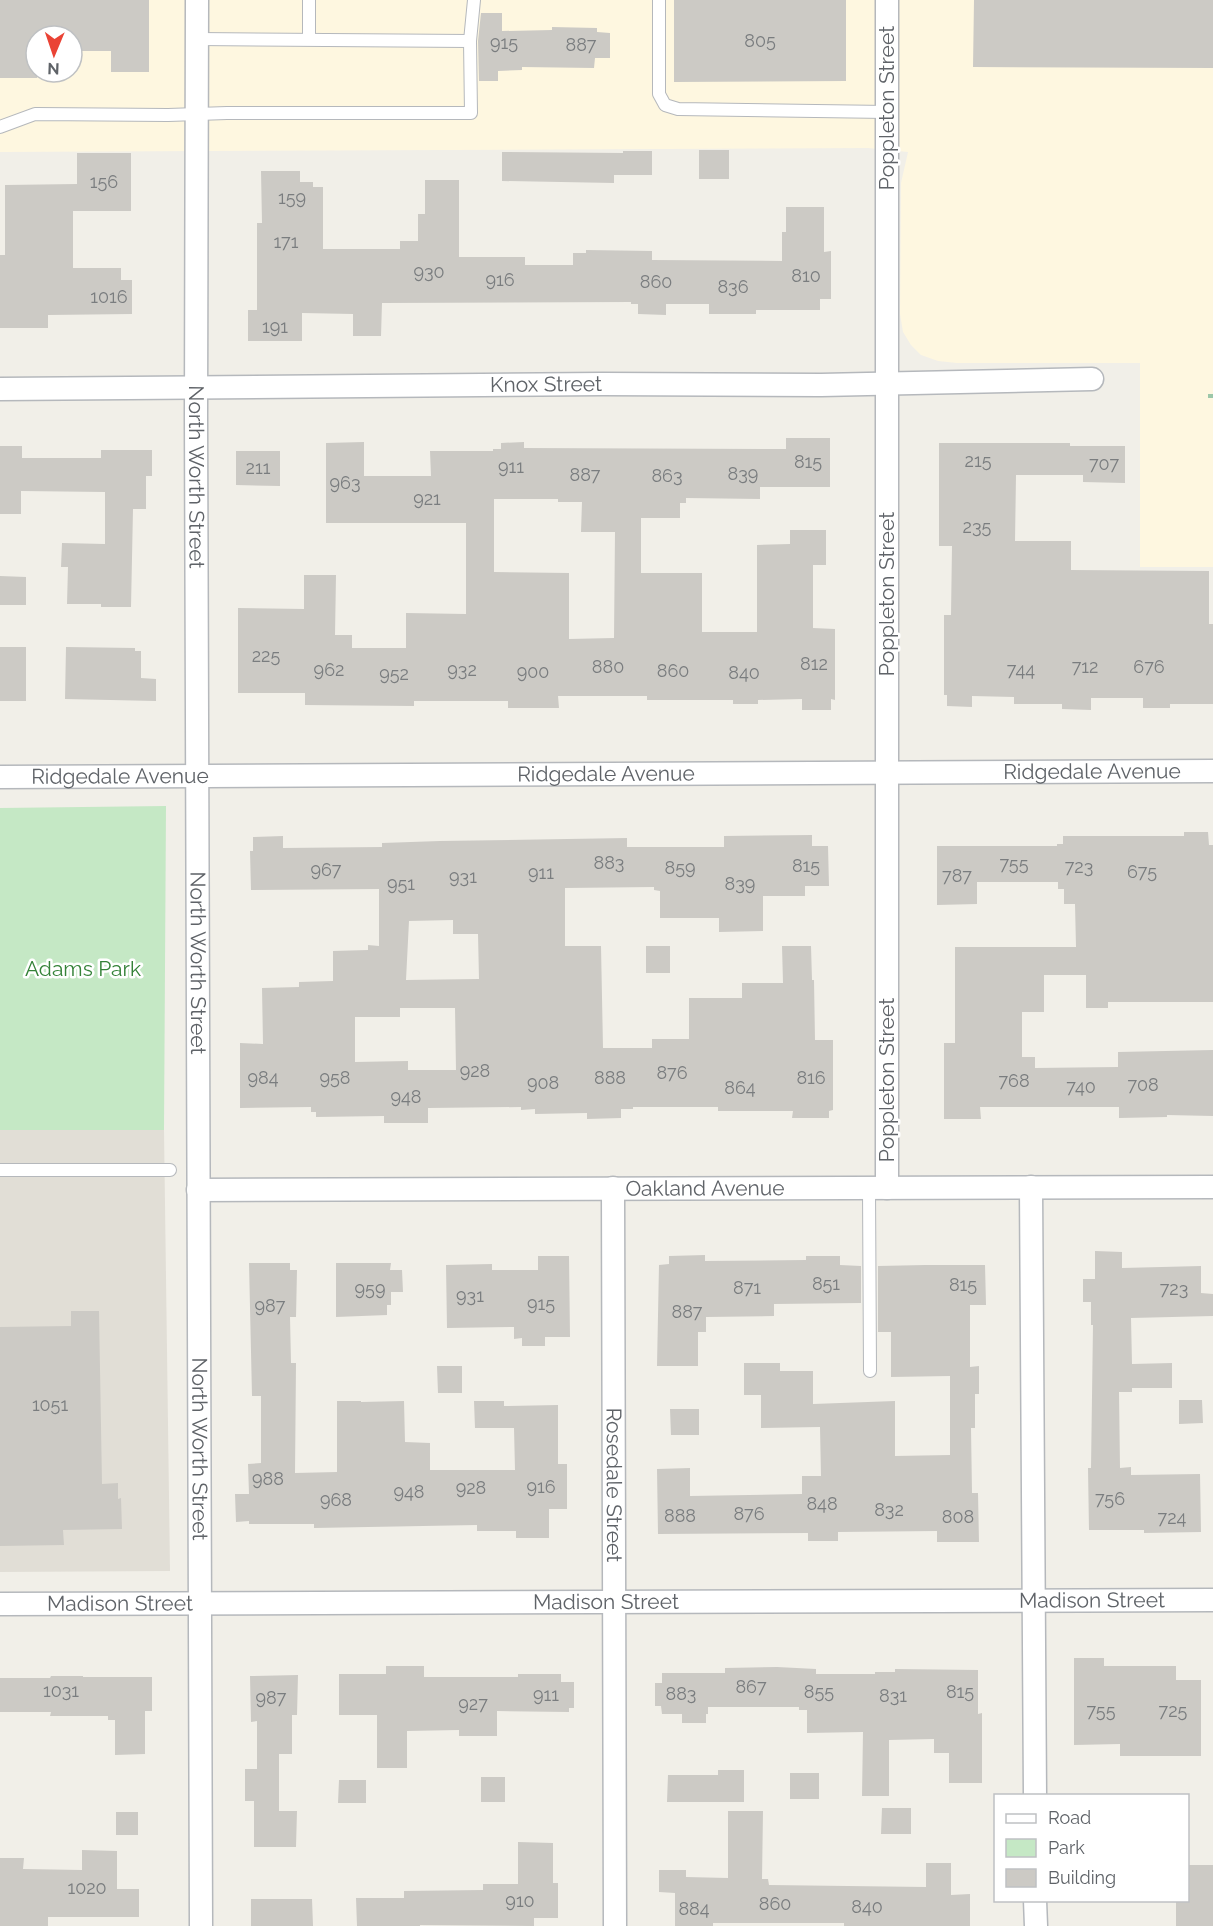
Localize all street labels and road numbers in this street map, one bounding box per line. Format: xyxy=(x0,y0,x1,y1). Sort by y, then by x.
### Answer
street label: Poppleton Street xyxy=(874,26,899,190)
street label: Knox Street xyxy=(490,371,602,397)
street label: North Worth Street xyxy=(184,385,210,569)
street label: Poppleton Street xyxy=(874,512,899,676)
street label: Ridgedale Avenue xyxy=(1003,758,1181,784)
street label: Ridgedale Avenue xyxy=(517,761,695,786)
street label: Ridgedale Avenue xyxy=(31,763,209,789)
street label: North Worth Street xyxy=(186,871,211,1055)
street label: Poppleton Street xyxy=(874,998,899,1162)
street label: Oakland Avenue xyxy=(625,1175,785,1201)
street label: North Worth Street xyxy=(187,1357,213,1541)
street label: Rosedale Street xyxy=(602,1408,627,1562)
street label: Madison Street xyxy=(1019,1587,1165,1613)
street label: Madison Street xyxy=(533,1589,679,1614)
street label: Madison Street xyxy=(47,1590,193,1616)

